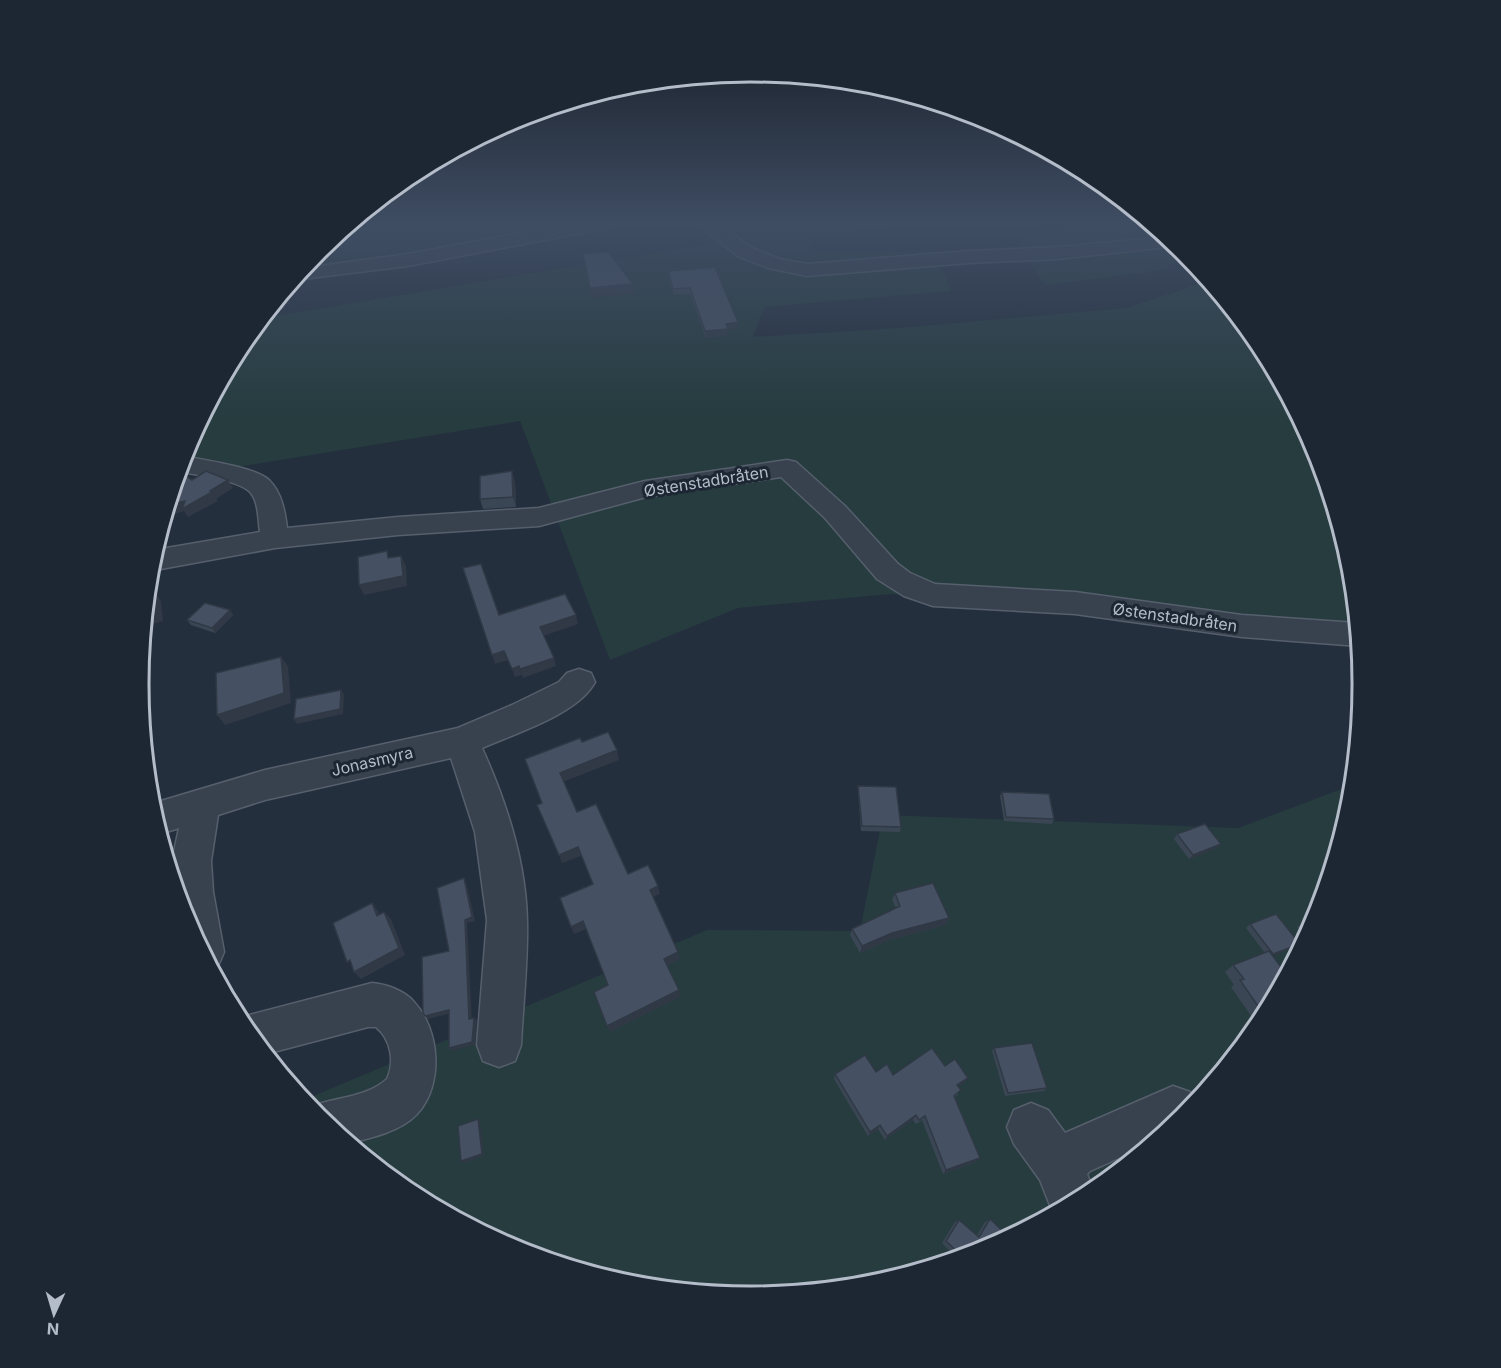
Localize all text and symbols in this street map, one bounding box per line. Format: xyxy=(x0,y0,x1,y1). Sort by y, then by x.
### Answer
street label: Østenstadbråten xyxy=(642,461,770,501)
street label: Østenstadbråten xyxy=(1111,598,1239,636)
street label: Jonasmyra xyxy=(329,742,415,780)
north arrow xyxy=(24,1284,84,1344)
text: N xyxy=(46,1319,60,1339)

